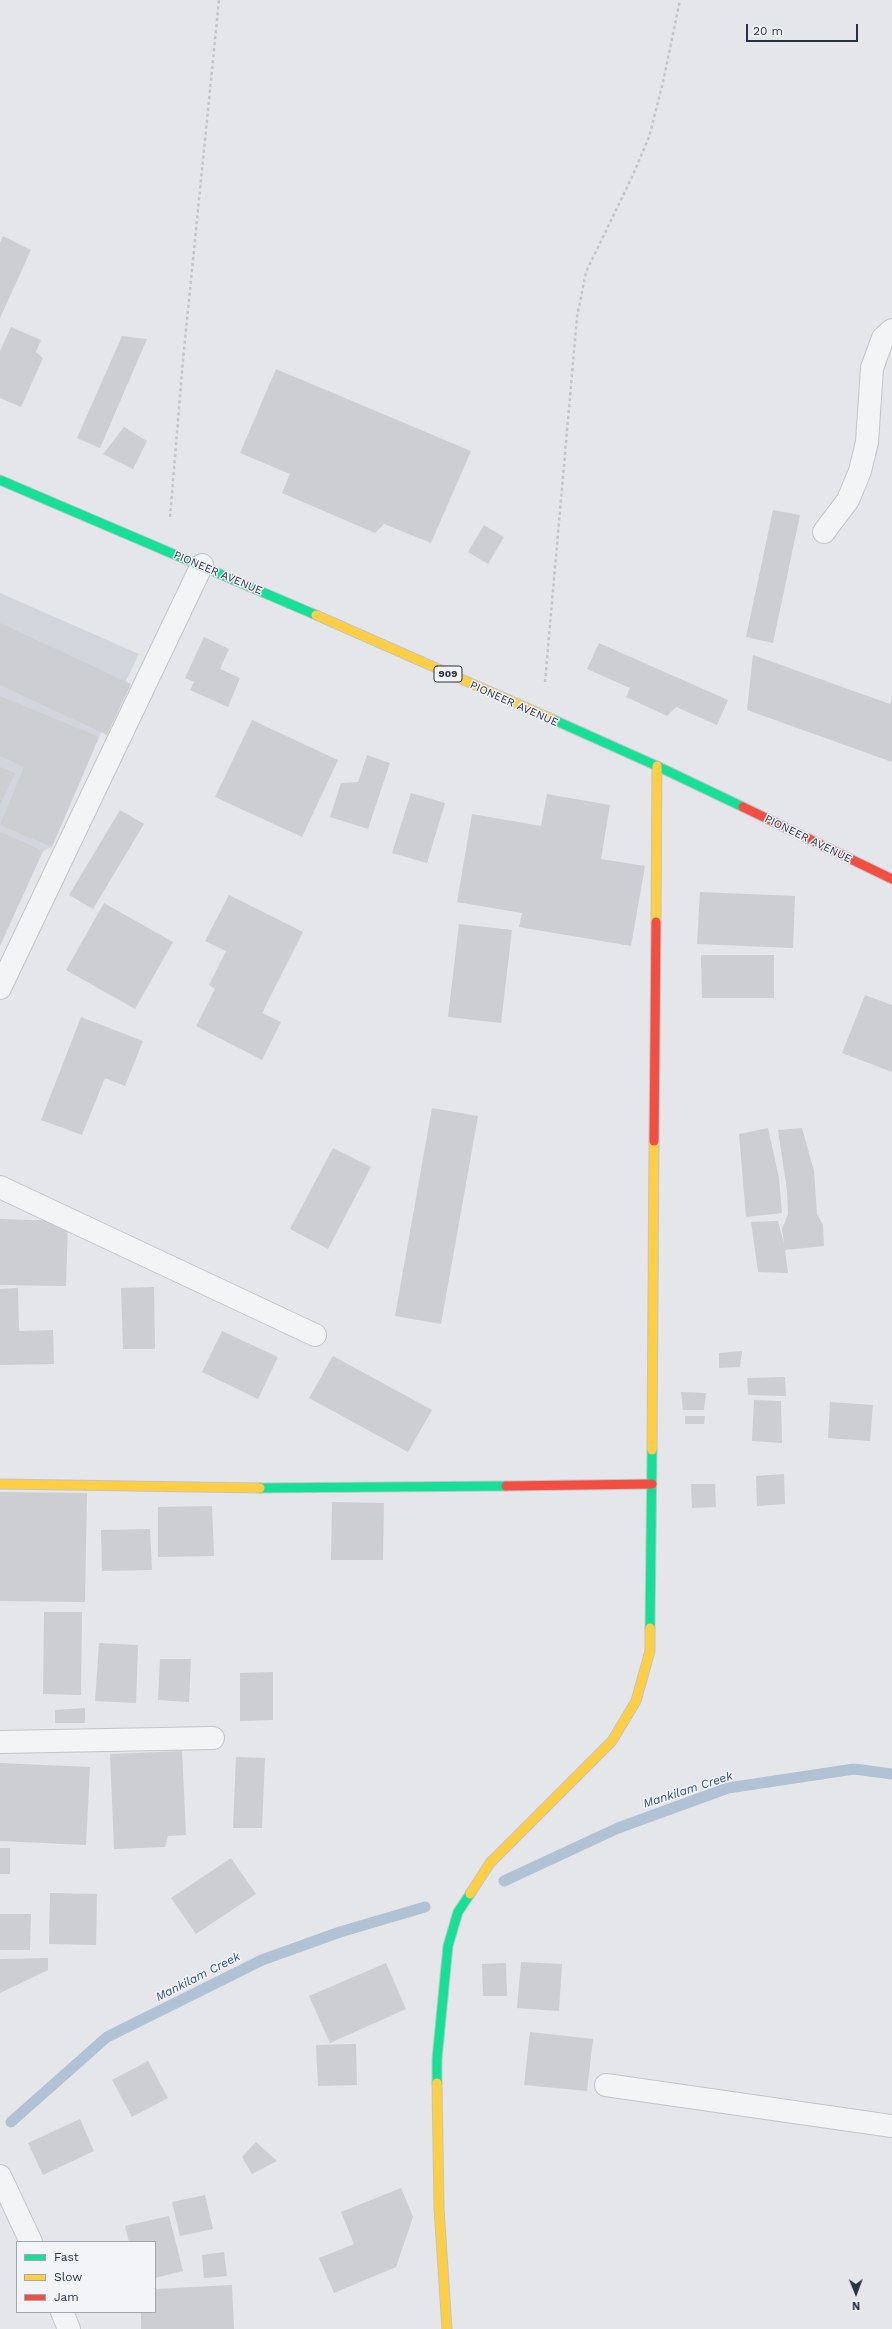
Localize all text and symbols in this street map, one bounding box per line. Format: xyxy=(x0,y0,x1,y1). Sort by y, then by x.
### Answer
scale bar xyxy=(748,16,860,42)
text: 20 m xyxy=(753,24,783,38)
street label: PIONEER AVENUE xyxy=(172,548,264,598)
road number: 909 xyxy=(434,666,462,682)
street label: PIONEER AVENUE xyxy=(468,679,560,729)
street label: PIONEER AVENUE xyxy=(762,812,854,866)
water label: Mankilam Creek xyxy=(642,1769,734,1811)
water label: Mankilam Creek xyxy=(153,1949,243,2005)
legend xyxy=(16,2241,156,2313)
text: Fast xyxy=(54,2250,79,2264)
text: Slow xyxy=(54,2270,82,2284)
north arrow xyxy=(836,2273,876,2313)
text: Jam xyxy=(54,2290,79,2304)
text: N xyxy=(852,2299,860,2312)

